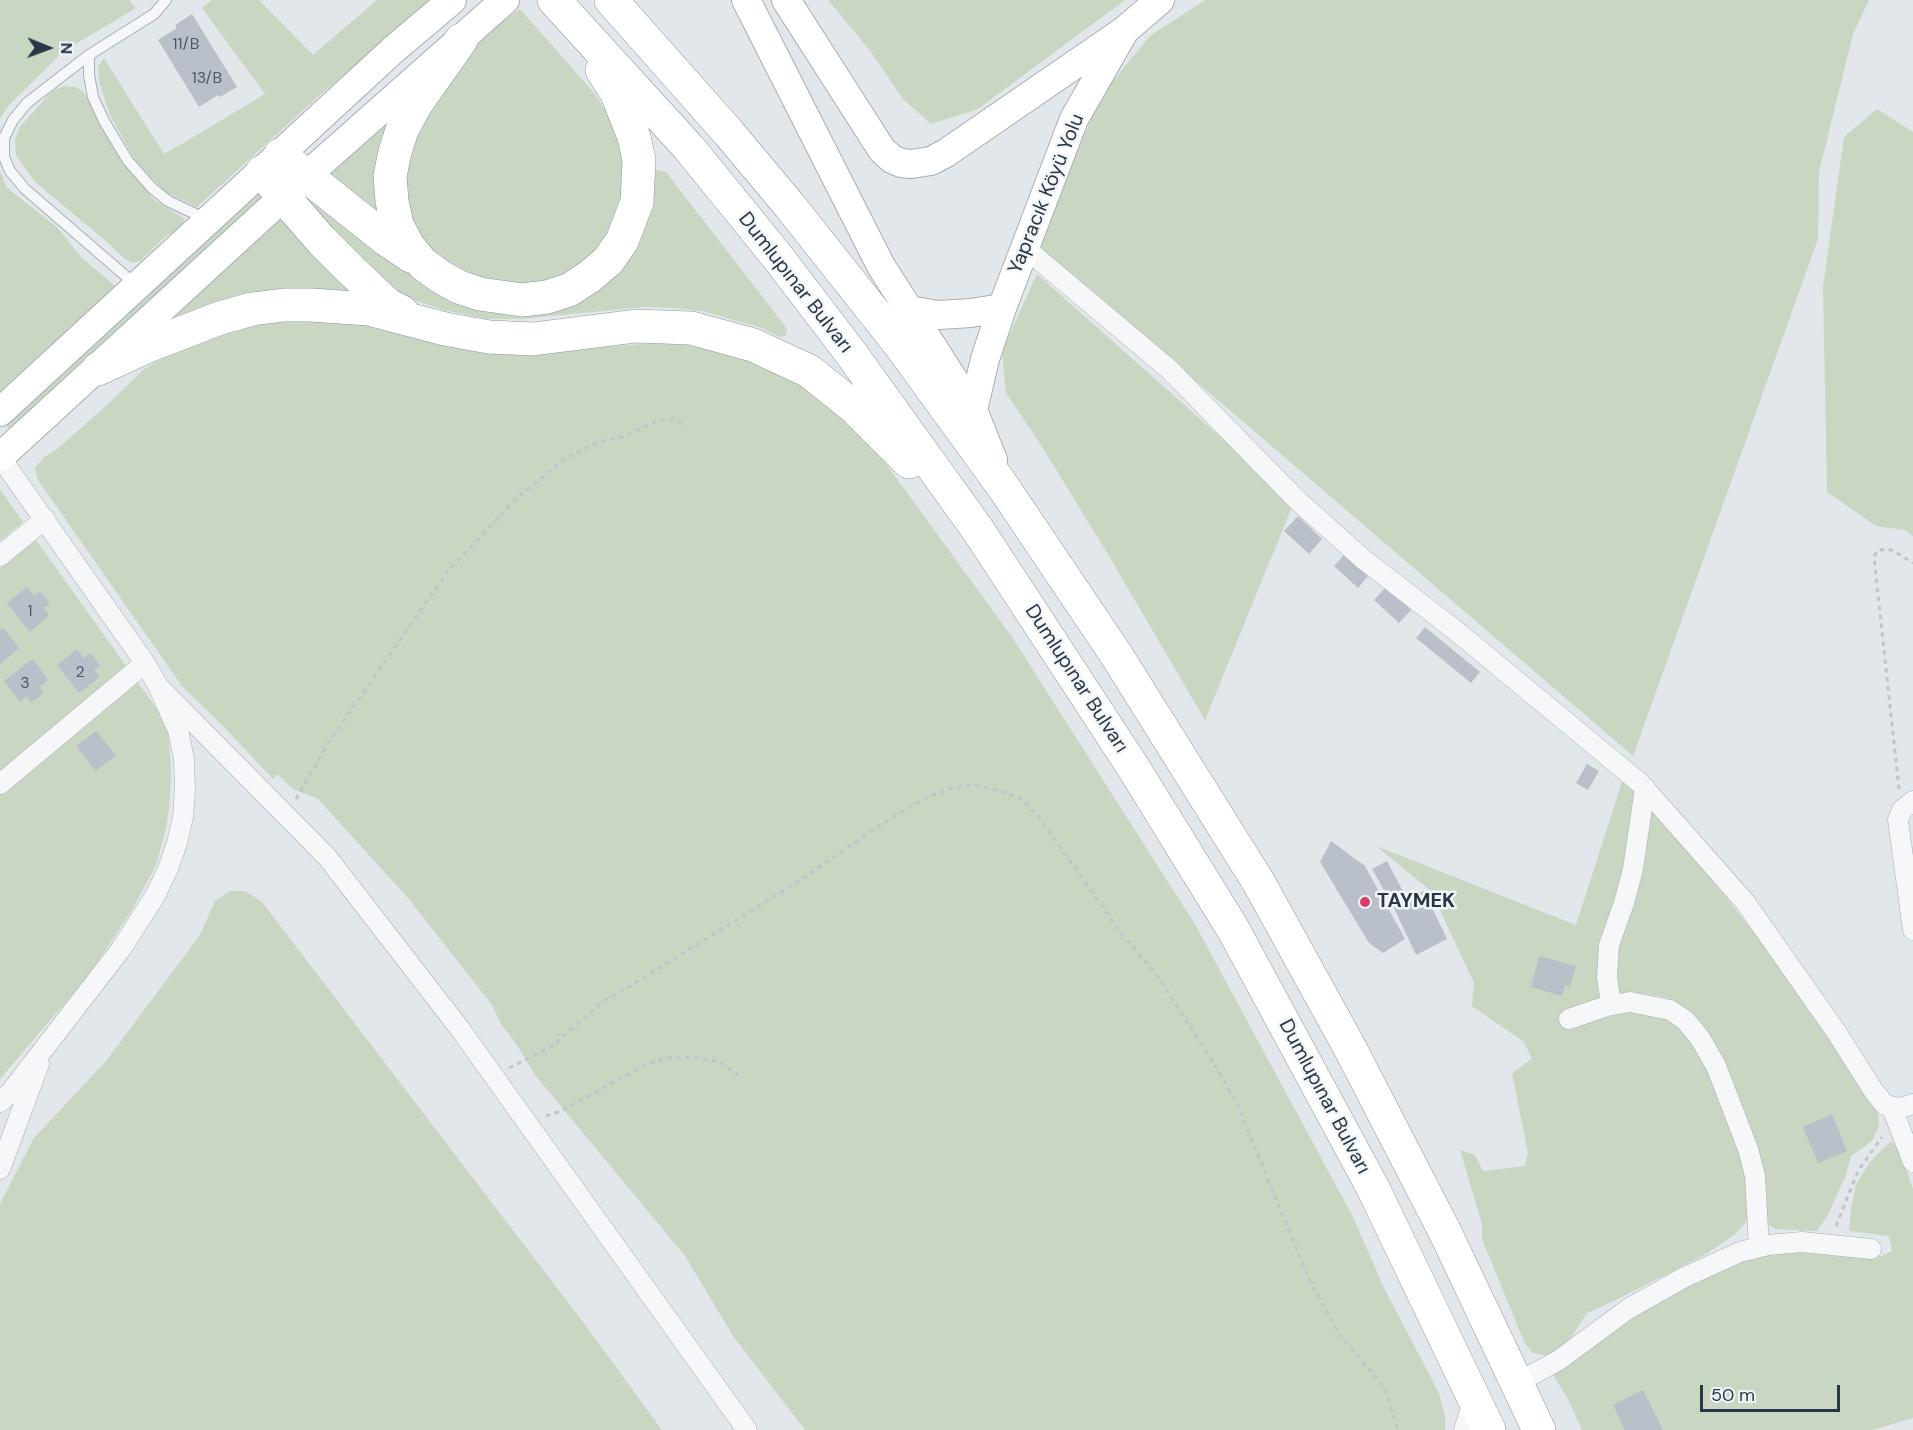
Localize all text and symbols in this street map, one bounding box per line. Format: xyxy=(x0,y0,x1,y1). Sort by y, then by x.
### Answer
north arrow xyxy=(18,18,78,78)
house number: 11/B xyxy=(173,35,199,55)
text: N xyxy=(56,42,77,54)
house number: 13/B xyxy=(192,69,222,89)
street label: Yapracık Köyü Yolu xyxy=(1004,110,1090,278)
street label: Dumlupınar Bulvarı xyxy=(733,208,857,358)
street label: Dumlupınar Bulvarı xyxy=(1019,600,1133,758)
house number: 1 xyxy=(28,602,32,622)
house number: 2 xyxy=(75,663,85,683)
house number: 3 xyxy=(20,674,30,694)
place label: TAYMEK xyxy=(1377,890,1455,914)
marker: TAYMEK xyxy=(1358,895,1372,909)
street label: Dumlupınar Bulvarı xyxy=(1273,1016,1375,1178)
scale bar xyxy=(1703,1373,1842,1411)
text: 50 m xyxy=(1711,1383,1755,1407)

